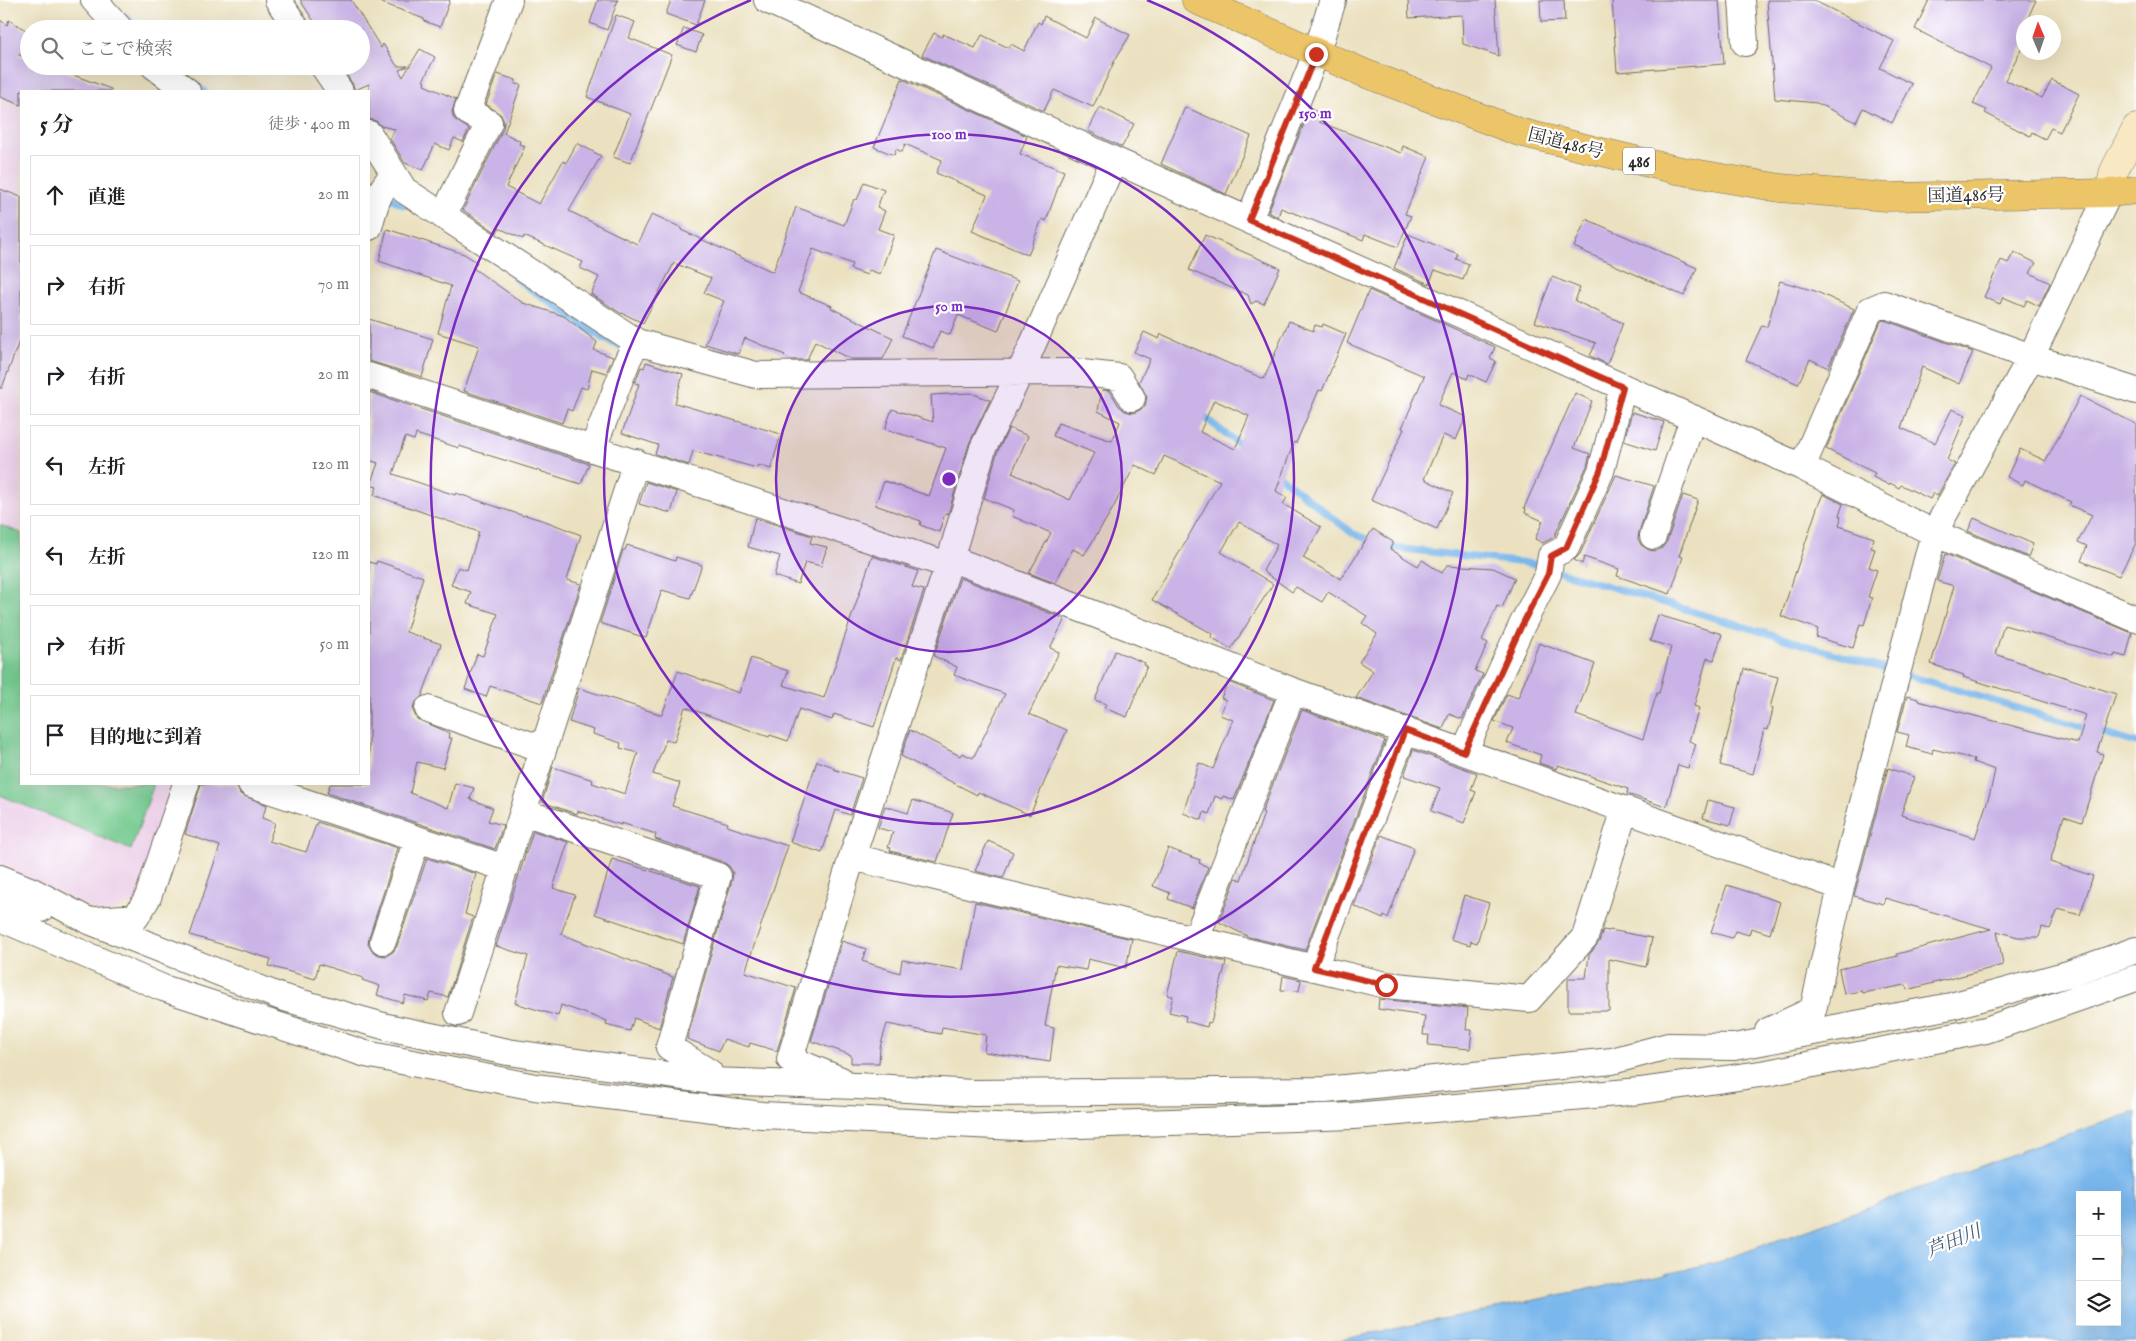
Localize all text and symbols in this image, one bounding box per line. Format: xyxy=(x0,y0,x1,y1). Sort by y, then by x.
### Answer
north arrow xyxy=(2016,15,2061,60)
search box xyxy=(20,20,370,75)
icon: search xyxy=(38,34,66,62)
text: ここで検索 xyxy=(78,38,173,62)
route end xyxy=(1305,43,1328,66)
text: 150 m xyxy=(1298,104,1332,123)
text: 5 分 xyxy=(40,112,73,139)
text: 徒歩 · 400 m xyxy=(268,115,350,135)
street label: 国道486号 xyxy=(1525,124,1606,165)
text: 100 m xyxy=(931,125,967,144)
road number: 486 xyxy=(1623,148,1655,175)
icon: ahead xyxy=(41,181,69,209)
street label: 国道486号 xyxy=(1927,184,2005,209)
text: 20 m xyxy=(318,185,349,205)
text: 直進 xyxy=(88,186,126,210)
icon: right xyxy=(41,271,69,299)
text: 70 m xyxy=(318,275,349,295)
text: 右折 xyxy=(88,276,126,300)
text: 50 m xyxy=(935,297,963,316)
icon: right xyxy=(41,361,69,389)
text: 20 m xyxy=(318,365,349,385)
text: 右折 xyxy=(88,366,126,390)
icon: left xyxy=(41,451,69,479)
text: 120 m xyxy=(312,455,349,475)
text: 左折 xyxy=(88,456,126,480)
centre of rings xyxy=(940,470,958,488)
icon: left xyxy=(41,541,69,569)
text: 120 m xyxy=(312,545,349,565)
text: 左折 xyxy=(88,546,126,570)
icon: right xyxy=(41,631,69,659)
text: 50 m xyxy=(320,635,349,655)
text: 右折 xyxy=(88,636,126,660)
icon: arrive xyxy=(41,721,69,749)
text: 目的地に到着 xyxy=(88,726,202,750)
route start xyxy=(1375,974,1398,997)
map controls xyxy=(2076,1191,2121,1326)
button: + xyxy=(2076,1191,2121,1236)
water label: 芦田川 xyxy=(1923,1219,1987,1264)
button: − xyxy=(2076,1236,2121,1281)
button: layers xyxy=(2076,1281,2121,1326)

